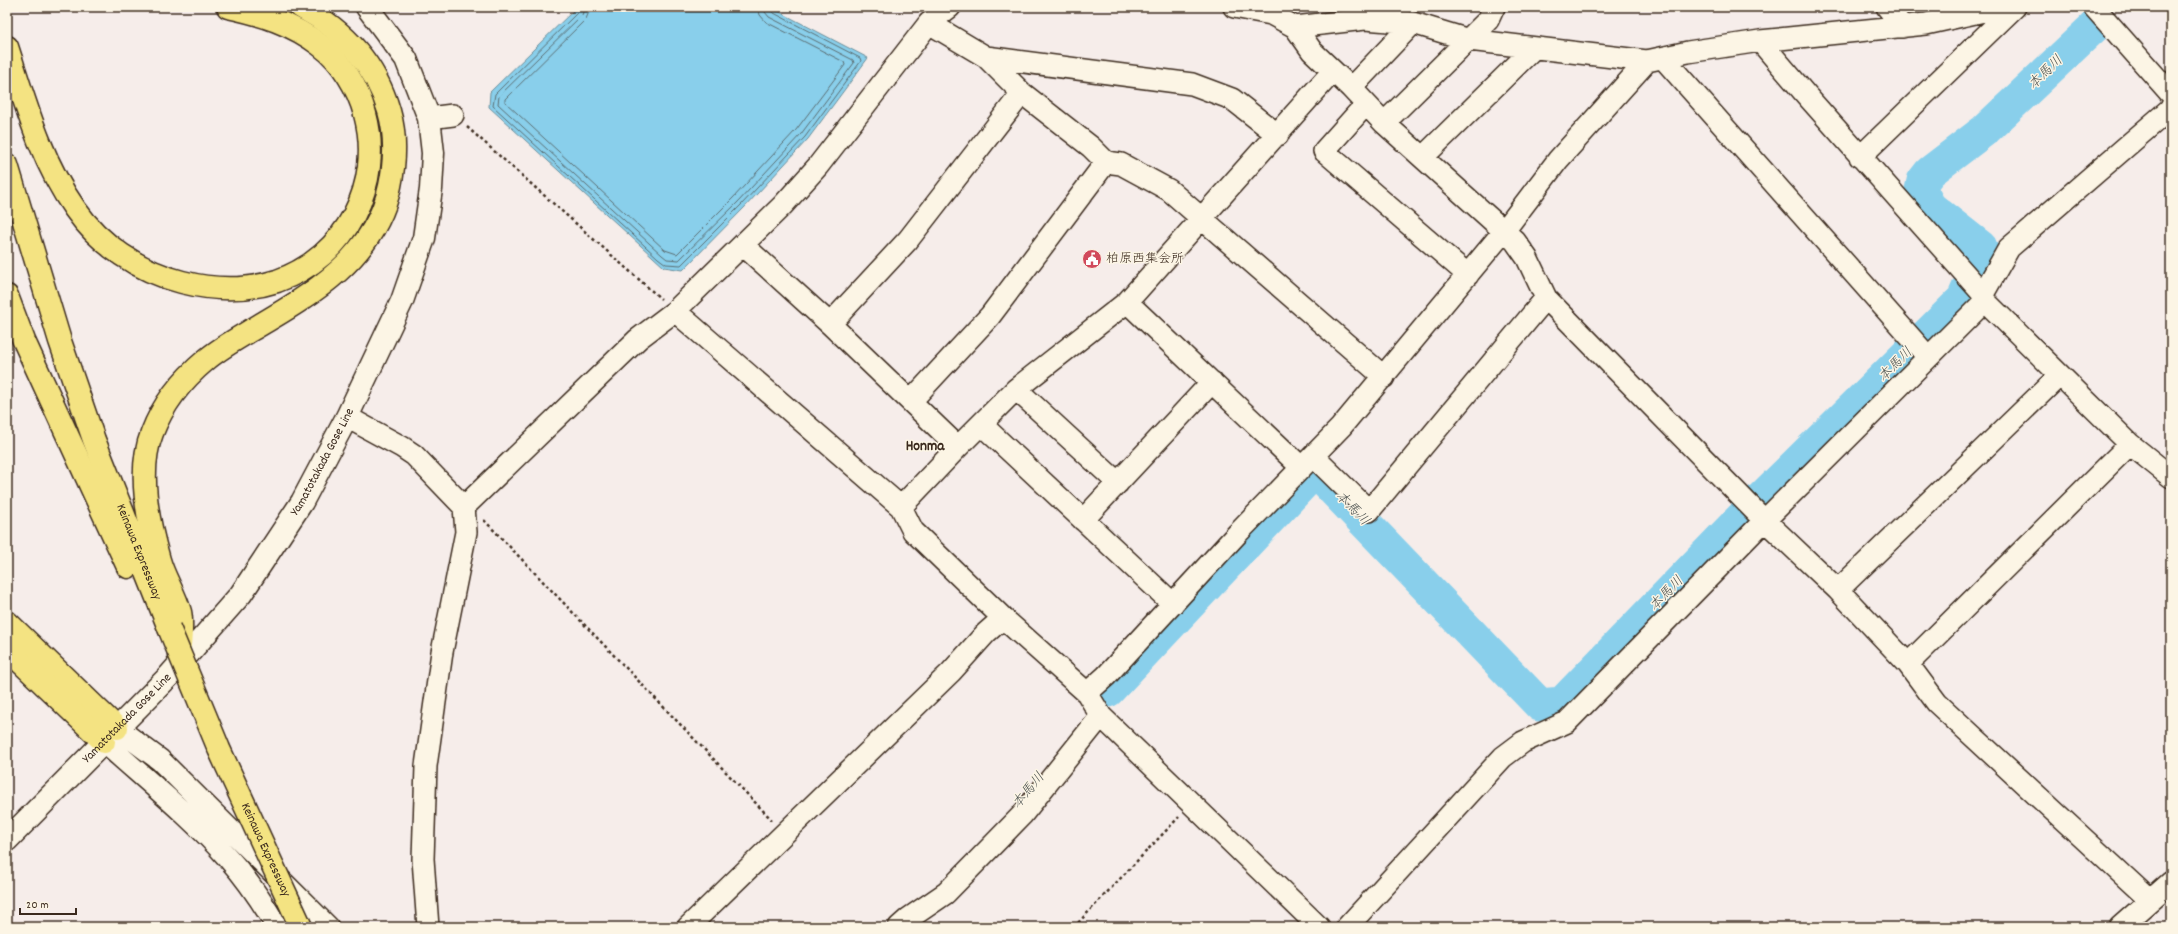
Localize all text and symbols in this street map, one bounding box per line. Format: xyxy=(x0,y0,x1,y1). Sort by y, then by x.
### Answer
water label: 本馬川 xyxy=(2024,51,2068,95)
public building icon: 柏原西集会所 xyxy=(1081,248,1103,270)
place label: 柏原西集会所 xyxy=(1106,250,1184,269)
water label: 本馬川 xyxy=(1874,343,1918,387)
street label: Yamatotakada Gose Line xyxy=(286,405,359,520)
district label: Honma xyxy=(906,436,945,458)
water label: 本馬川 xyxy=(1330,487,1374,531)
street label: Keinawa Expressway xyxy=(111,501,167,603)
water label: 本馬川 xyxy=(1645,572,1689,616)
street label: Yamatotakada Gose Line xyxy=(78,669,176,768)
water label: 本馬川 xyxy=(1008,768,1050,814)
street label: Keinawa Expressway xyxy=(236,800,296,901)
scale bar xyxy=(20,890,76,916)
text: 20 m xyxy=(26,897,49,914)

